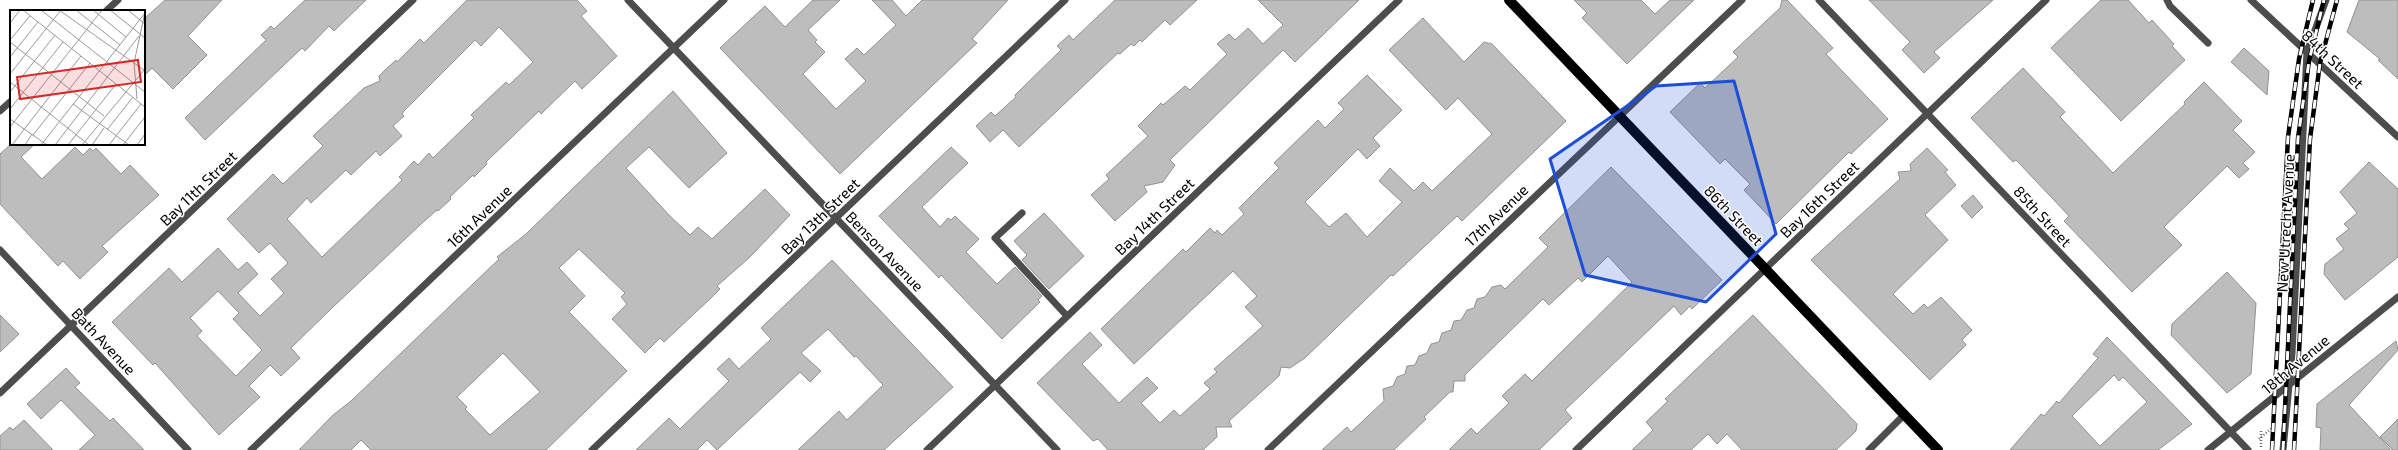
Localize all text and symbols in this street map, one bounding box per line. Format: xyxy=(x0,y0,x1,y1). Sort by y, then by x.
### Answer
inset map xyxy=(10,10,145,145)
street label: 84th Street xyxy=(2298,26,2368,92)
street label: Bay 11th Street xyxy=(156,147,240,229)
street label: New Utrecht Avenue xyxy=(2272,153,2298,293)
street label: Bay 16th Street xyxy=(1776,157,1862,241)
street label: Bay 13th Street xyxy=(777,174,863,258)
street label: Bay 14th Street xyxy=(1111,174,1198,258)
street label: 17th Avenue xyxy=(1460,180,1532,250)
street label: 16th Avenue xyxy=(443,181,515,251)
street label: 86th Street xyxy=(1701,181,1767,249)
street label: 85th Street xyxy=(2010,182,2076,250)
street label: Benson Avenue xyxy=(842,207,928,295)
street label: Bath Avenue xyxy=(68,304,140,378)
street label: 18th Avenue xyxy=(2258,331,2332,397)

